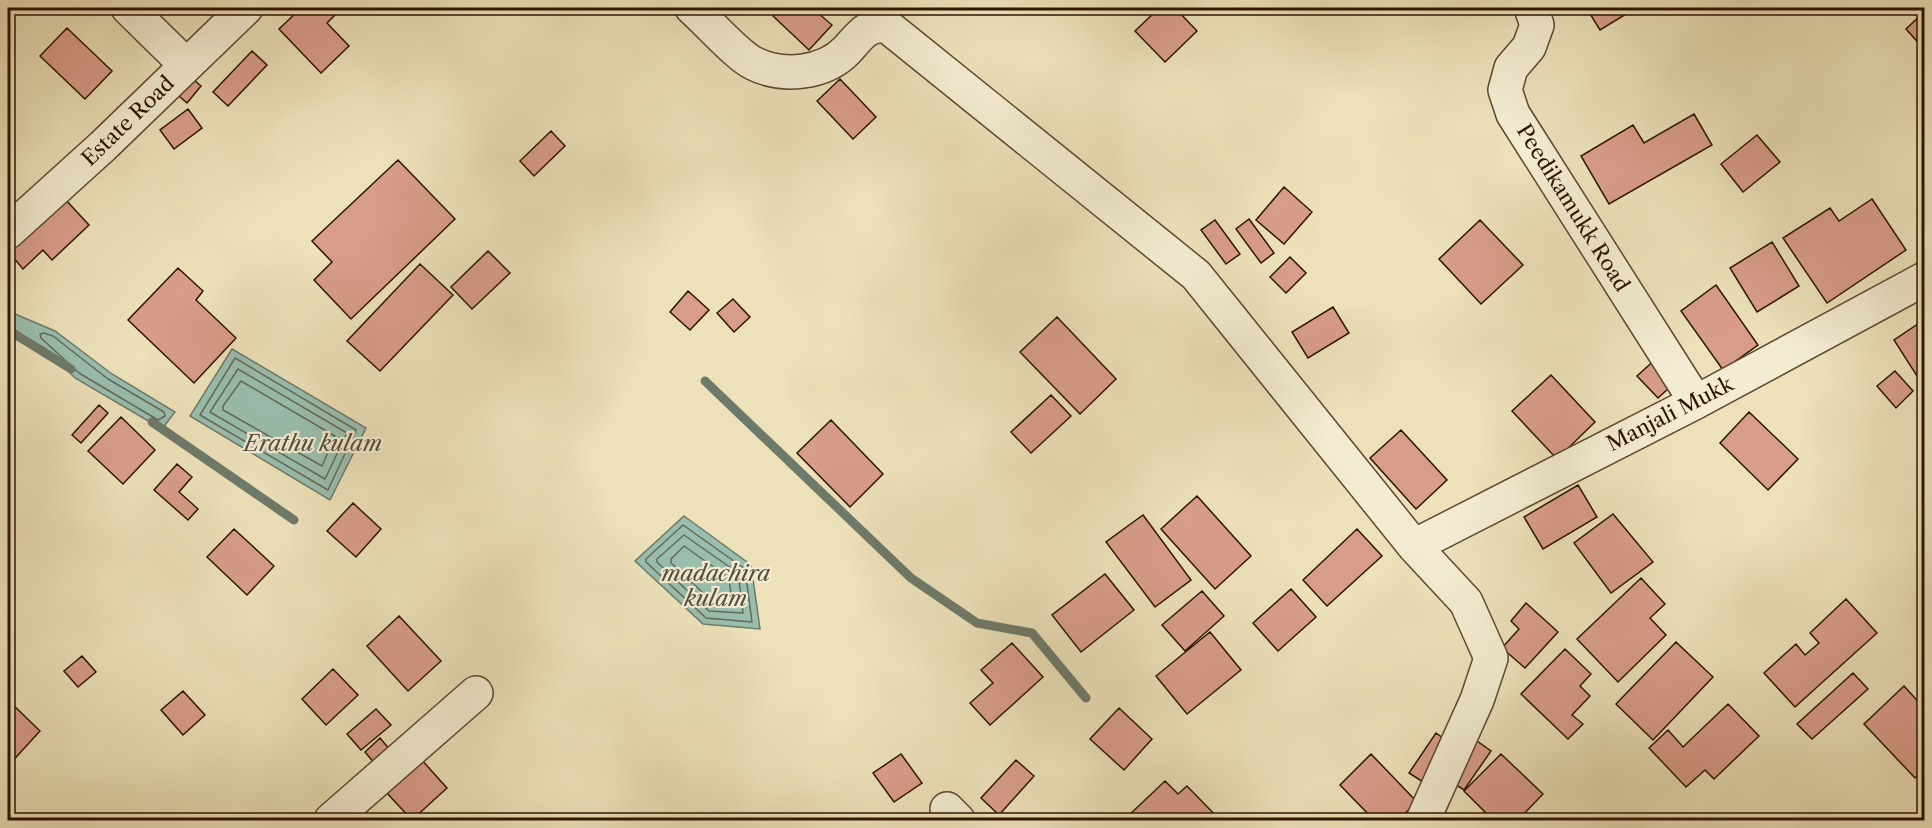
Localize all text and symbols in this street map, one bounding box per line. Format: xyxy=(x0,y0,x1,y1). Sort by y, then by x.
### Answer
street label: Estate Road xyxy=(76,70,179,171)
street label: Peedikamukk Road xyxy=(1512,119,1635,296)
street label: Manjali Mukk xyxy=(1602,371,1738,456)
water label: Erathu kulam xyxy=(242,430,382,457)
water label: madachira kulam xyxy=(661,560,770,612)

